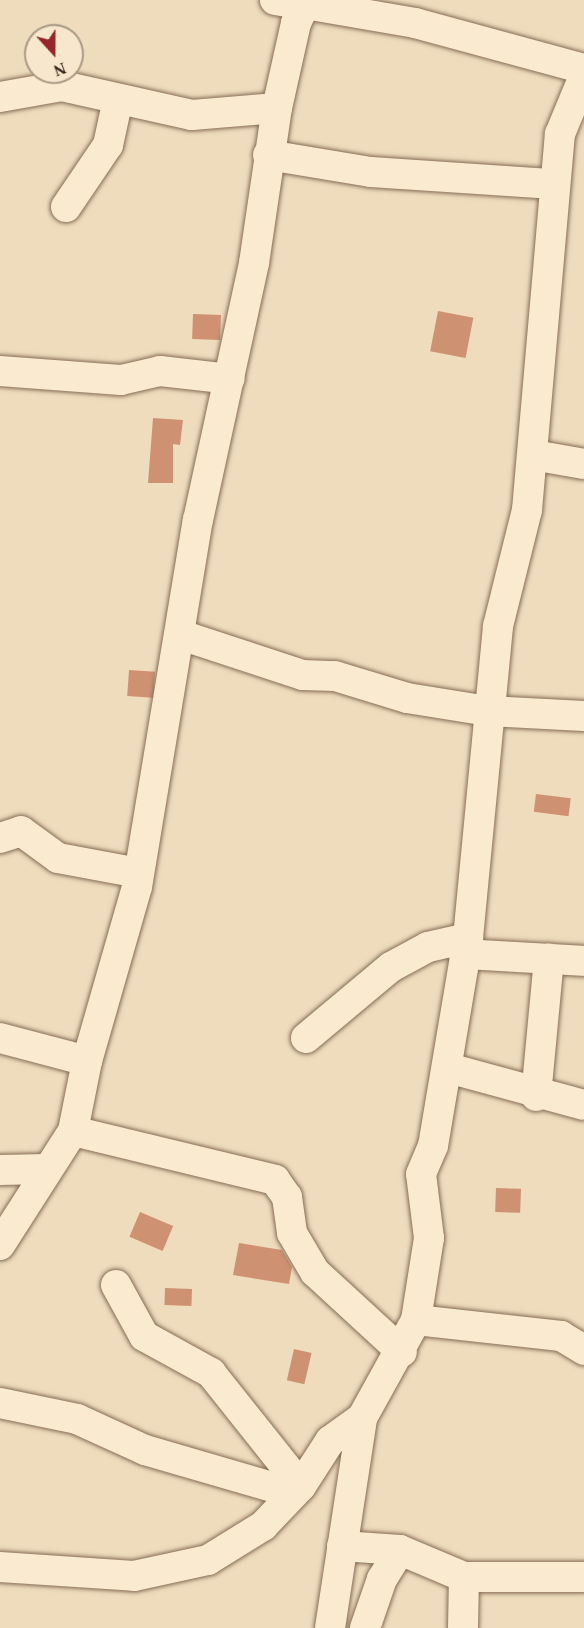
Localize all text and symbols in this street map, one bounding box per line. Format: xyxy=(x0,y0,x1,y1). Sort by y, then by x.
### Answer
north arrow xyxy=(24,24,84,84)
text: N xyxy=(51,59,68,79)

